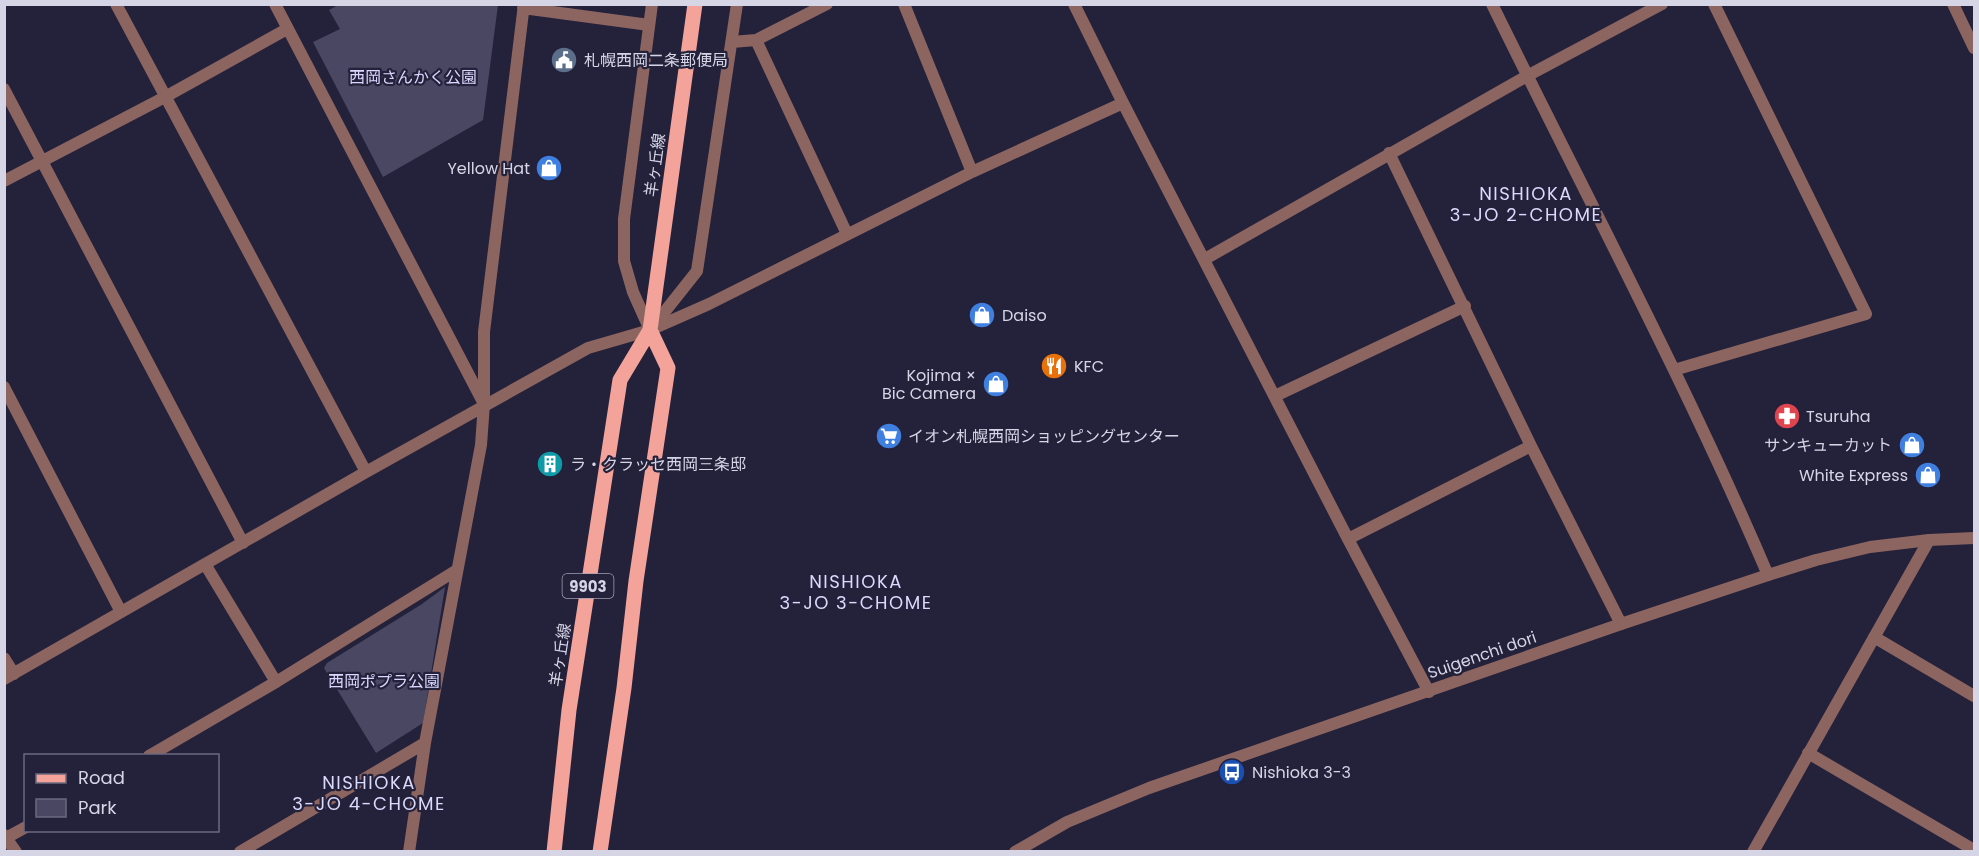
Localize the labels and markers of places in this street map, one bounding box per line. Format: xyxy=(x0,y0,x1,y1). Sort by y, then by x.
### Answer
public building icon: 札幌西岡二条郵便局 xyxy=(549,45,579,75)
place label: 札幌西岡二条郵便局 xyxy=(584,49,728,72)
shop icon: Yellow Hat xyxy=(534,153,564,183)
place label: Yellow Hat xyxy=(448,157,530,180)
shop icon: Daiso xyxy=(967,300,997,330)
place label: Daiso xyxy=(1002,304,1047,327)
restaurant icon: KFC xyxy=(1039,351,1069,381)
place label: KFC xyxy=(1074,355,1104,378)
place label: Kojima × Bic Camera xyxy=(882,364,976,405)
shop icon: Kojima × Bic Camera xyxy=(981,369,1011,399)
pharmacy icon: Tsuruha xyxy=(1772,401,1802,431)
place label: Tsuruha xyxy=(1806,405,1871,428)
supermarket icon: イオン札幌西岡ショッピングセンター xyxy=(874,421,904,451)
place label: イオン札幌西岡ショッピングセンター xyxy=(908,425,1180,448)
shop icon: サンキューカット xyxy=(1897,430,1927,460)
place label: サンキューカット xyxy=(1764,434,1892,457)
building icon: ラ・クラッセ西岡三条邸 xyxy=(535,449,565,479)
place label: ラ・クラッセ西岡三条邸 xyxy=(570,453,746,476)
shop icon: White Express xyxy=(1913,460,1943,490)
place label: White Express xyxy=(1799,464,1908,487)
bus stop icon: Nishioka 3-3 xyxy=(1217,757,1247,787)
place label: Nishioka 3-3 xyxy=(1252,761,1351,784)

